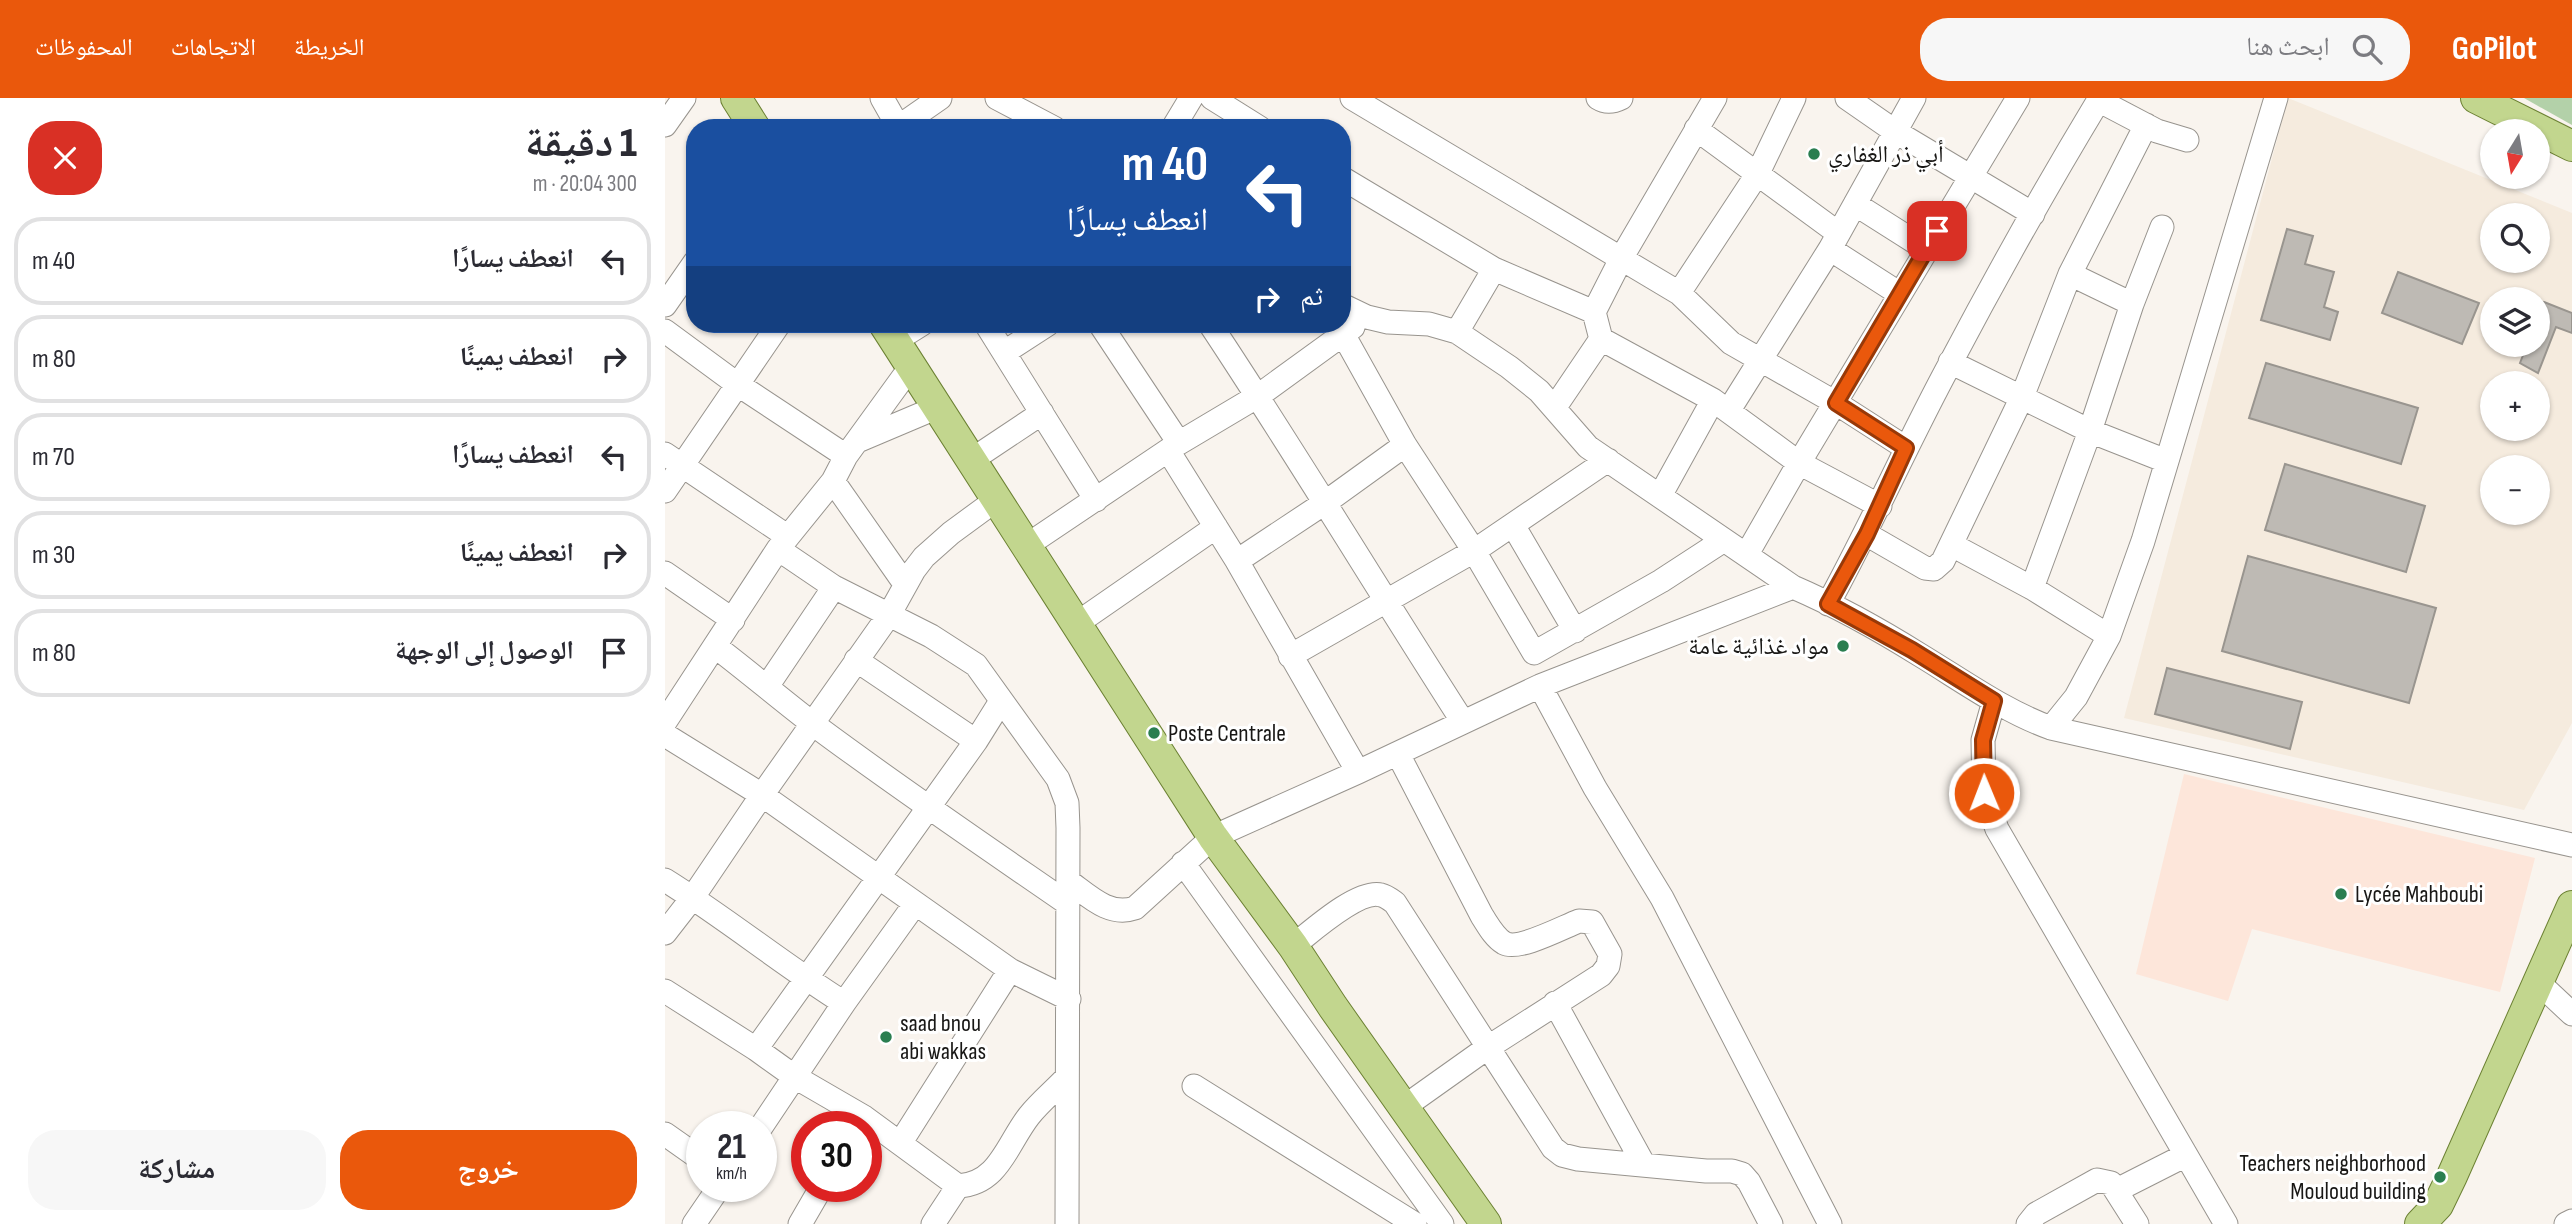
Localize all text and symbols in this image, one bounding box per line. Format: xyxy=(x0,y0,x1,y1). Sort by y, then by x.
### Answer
search box xyxy=(1920,18,2410,81)
text: GoPilot xyxy=(2452,29,2537,69)
icon: search xyxy=(2348,30,2386,68)
text: ابحث هنا xyxy=(2246,32,2330,63)
text: المحفوظات xyxy=(35,33,133,62)
text: الاتجاهات xyxy=(171,33,256,62)
text: الخريطة xyxy=(294,33,365,62)
text: 1 دقيقة xyxy=(525,118,637,169)
north arrow xyxy=(2480,119,2550,189)
map controls xyxy=(2480,119,2550,525)
button: close xyxy=(28,121,102,195)
text: 40 m xyxy=(1122,136,1208,195)
place label: أبي ذر الغفاري xyxy=(1828,140,1944,173)
marker: أبي ذر الغفاري xyxy=(1806,146,1822,162)
icon: left xyxy=(1232,147,1323,238)
text: 300 m · 20:04 xyxy=(533,170,637,198)
text: انعطف يسارًا xyxy=(1067,201,1208,240)
pin xyxy=(1907,201,1967,261)
button: search xyxy=(2480,203,2550,273)
icon: arrive xyxy=(1918,212,1956,250)
icon: left xyxy=(595,242,633,280)
text: انعطف يسارًا xyxy=(452,244,574,275)
text: 40 m xyxy=(32,246,75,277)
icon: right xyxy=(1248,280,1286,318)
text: ثم xyxy=(1300,282,1323,313)
button: layers xyxy=(2480,287,2550,357)
icon: right xyxy=(595,340,633,378)
text: انعطف يمينًا xyxy=(460,342,574,373)
text: 80 m xyxy=(32,344,76,375)
button: + xyxy=(2480,371,2550,441)
icon: left xyxy=(595,438,633,476)
text: انعطف يسارًا xyxy=(452,440,574,471)
text: 70 m xyxy=(32,442,75,473)
button: − xyxy=(2480,455,2550,525)
icon: right xyxy=(595,536,633,574)
text: انعطف يمينًا xyxy=(460,538,574,569)
text: 30 m xyxy=(32,540,75,571)
place label: مواد غذائية عامة xyxy=(1688,632,1829,661)
icon: arrive xyxy=(595,634,633,672)
text: الوصول إلى الوجهة xyxy=(395,636,574,667)
text: 80 m xyxy=(32,638,76,669)
marker: مواد غذائية عامة xyxy=(1835,638,1851,654)
place label: Poste Centrale xyxy=(1168,719,1286,748)
marker: Poste Centrale xyxy=(1146,725,1162,741)
position arrow xyxy=(1947,756,2021,830)
place label: Lycée Mahboubi xyxy=(2355,880,2483,909)
marker: Lycée Mahboubi xyxy=(2333,886,2349,902)
place label: saad bnou abi wakkas xyxy=(900,1009,986,1066)
marker: saad bnou abi wakkas xyxy=(878,1029,894,1045)
speed limit sign: 30 xyxy=(791,1111,882,1202)
text: 21 xyxy=(717,1126,746,1169)
button: مشاركة xyxy=(28,1130,326,1210)
button: خروج xyxy=(340,1130,637,1210)
place label: Teachers neighborhood Mouloud building xyxy=(2239,1149,2426,1206)
text: km/h xyxy=(716,1163,747,1184)
marker: Teachers neighborhood Mouloud building xyxy=(2432,1169,2448,1185)

